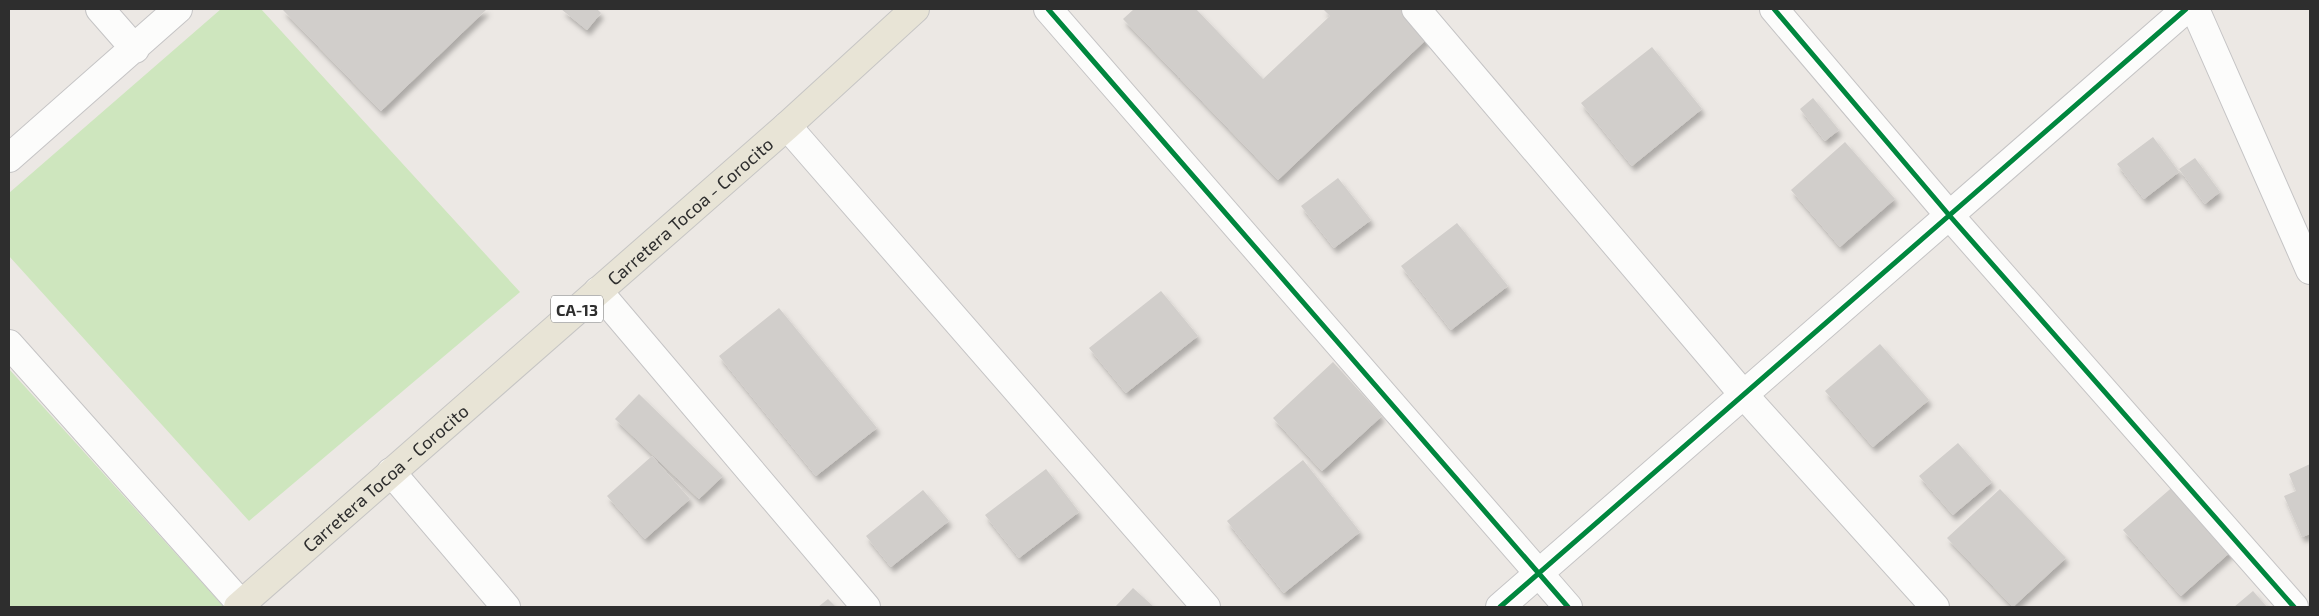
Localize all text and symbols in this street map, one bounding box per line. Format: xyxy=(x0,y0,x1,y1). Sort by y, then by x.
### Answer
street label: Carretera Tocoa - Corocito xyxy=(603,132,777,289)
road number: CA-13 xyxy=(551,296,603,322)
street label: Carretera Tocoa - Corocito xyxy=(298,399,473,556)

